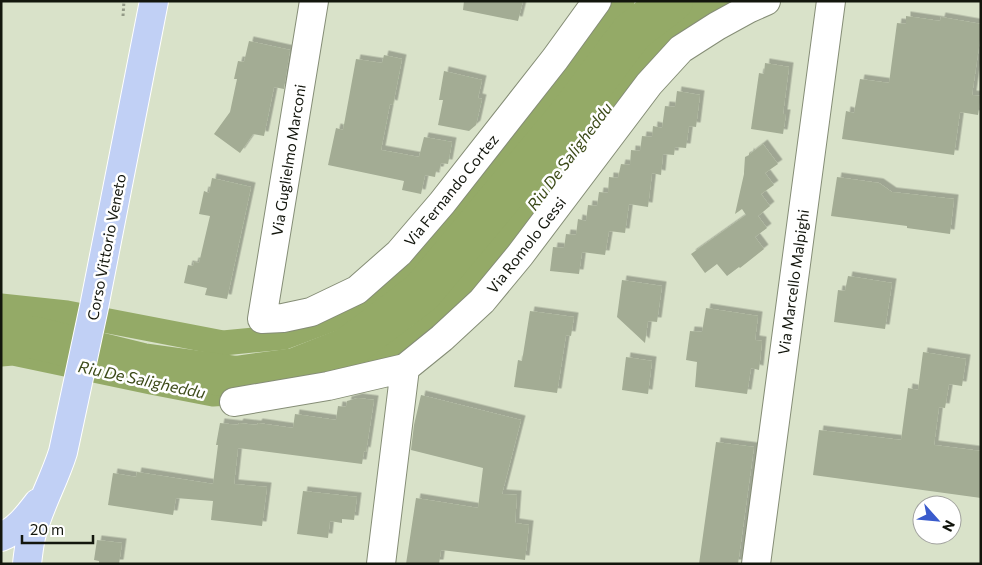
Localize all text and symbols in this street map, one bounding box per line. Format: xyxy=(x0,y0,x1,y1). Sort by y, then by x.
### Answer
street label: Via Guglielmo Marconi xyxy=(267,83,309,237)
water label: Riu De Saligheddu xyxy=(522,98,616,214)
street label: Via Fernando Cortez xyxy=(400,130,502,250)
street label: Corso Vittorio Veneto xyxy=(83,172,129,322)
street label: Via Romolo Gessi xyxy=(483,193,569,297)
street label: Via Marcello Malpighi xyxy=(774,208,812,356)
water label: Riu De Saligheddu xyxy=(77,356,207,402)
north arrow xyxy=(912,495,962,545)
scale bar xyxy=(22,512,94,544)
text: N xyxy=(939,518,959,535)
text: 20 m xyxy=(30,520,64,538)

